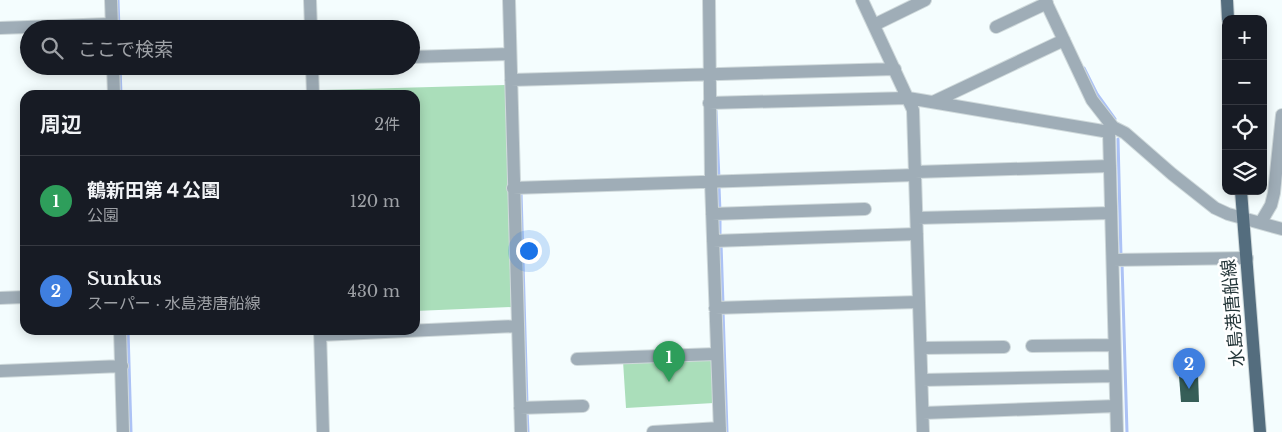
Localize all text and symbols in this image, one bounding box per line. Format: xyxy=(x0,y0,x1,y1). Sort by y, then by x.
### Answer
map controls xyxy=(1222,15,1267,195)
button: + xyxy=(1222,15,1267,60)
search box xyxy=(20,20,420,75)
icon: search xyxy=(38,34,66,62)
text: ここで検索 xyxy=(78,38,173,61)
button: − xyxy=(1222,60,1267,105)
button: locate xyxy=(1222,105,1267,150)
text: 周辺 xyxy=(40,112,82,138)
text: 2件 xyxy=(374,114,400,134)
button: layers xyxy=(1222,150,1267,195)
text: 鶴新田第４公園 xyxy=(87,179,220,202)
text: 1 xyxy=(53,191,59,211)
text: 120 m xyxy=(350,191,400,211)
text: 公園 xyxy=(87,205,119,225)
your location xyxy=(516,238,542,264)
street label: 水島港唐船線 xyxy=(1217,258,1249,368)
text: Sunkus xyxy=(87,267,162,290)
text: 2 xyxy=(51,281,61,301)
text: 430 m xyxy=(348,281,400,301)
text: スーパー · 水島港唐船線 xyxy=(87,293,261,313)
pin: 1 xyxy=(653,341,685,382)
pin: 2 xyxy=(1173,348,1205,389)

